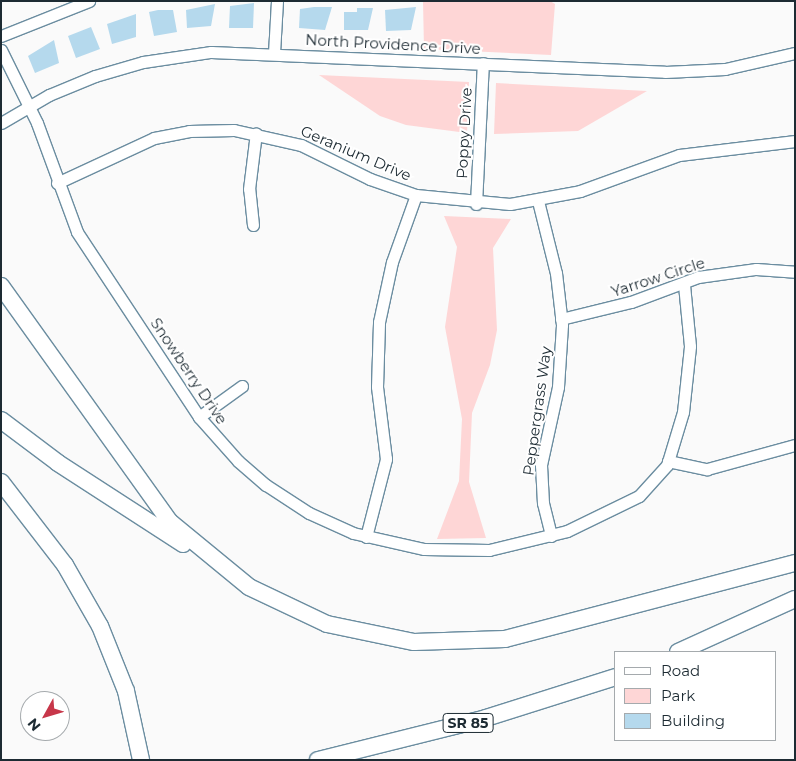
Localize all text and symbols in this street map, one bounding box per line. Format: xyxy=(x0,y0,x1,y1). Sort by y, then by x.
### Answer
street label: North Providence Drive xyxy=(305,30,481,58)
street label: Poppy Drive xyxy=(453,87,475,179)
street label: Geranium Drive xyxy=(298,122,414,184)
street label: Yarrow Circle xyxy=(609,253,707,301)
street label: Snowberry Drive xyxy=(147,315,231,427)
street label: Peppergrass Way xyxy=(519,345,555,477)
legend xyxy=(614,651,776,741)
text: Road xyxy=(661,661,700,680)
text: Park xyxy=(661,686,695,705)
north arrow xyxy=(20,691,70,741)
road number: SR 85 xyxy=(442,711,494,734)
text: Building xyxy=(661,711,725,730)
text: N xyxy=(24,715,45,735)

